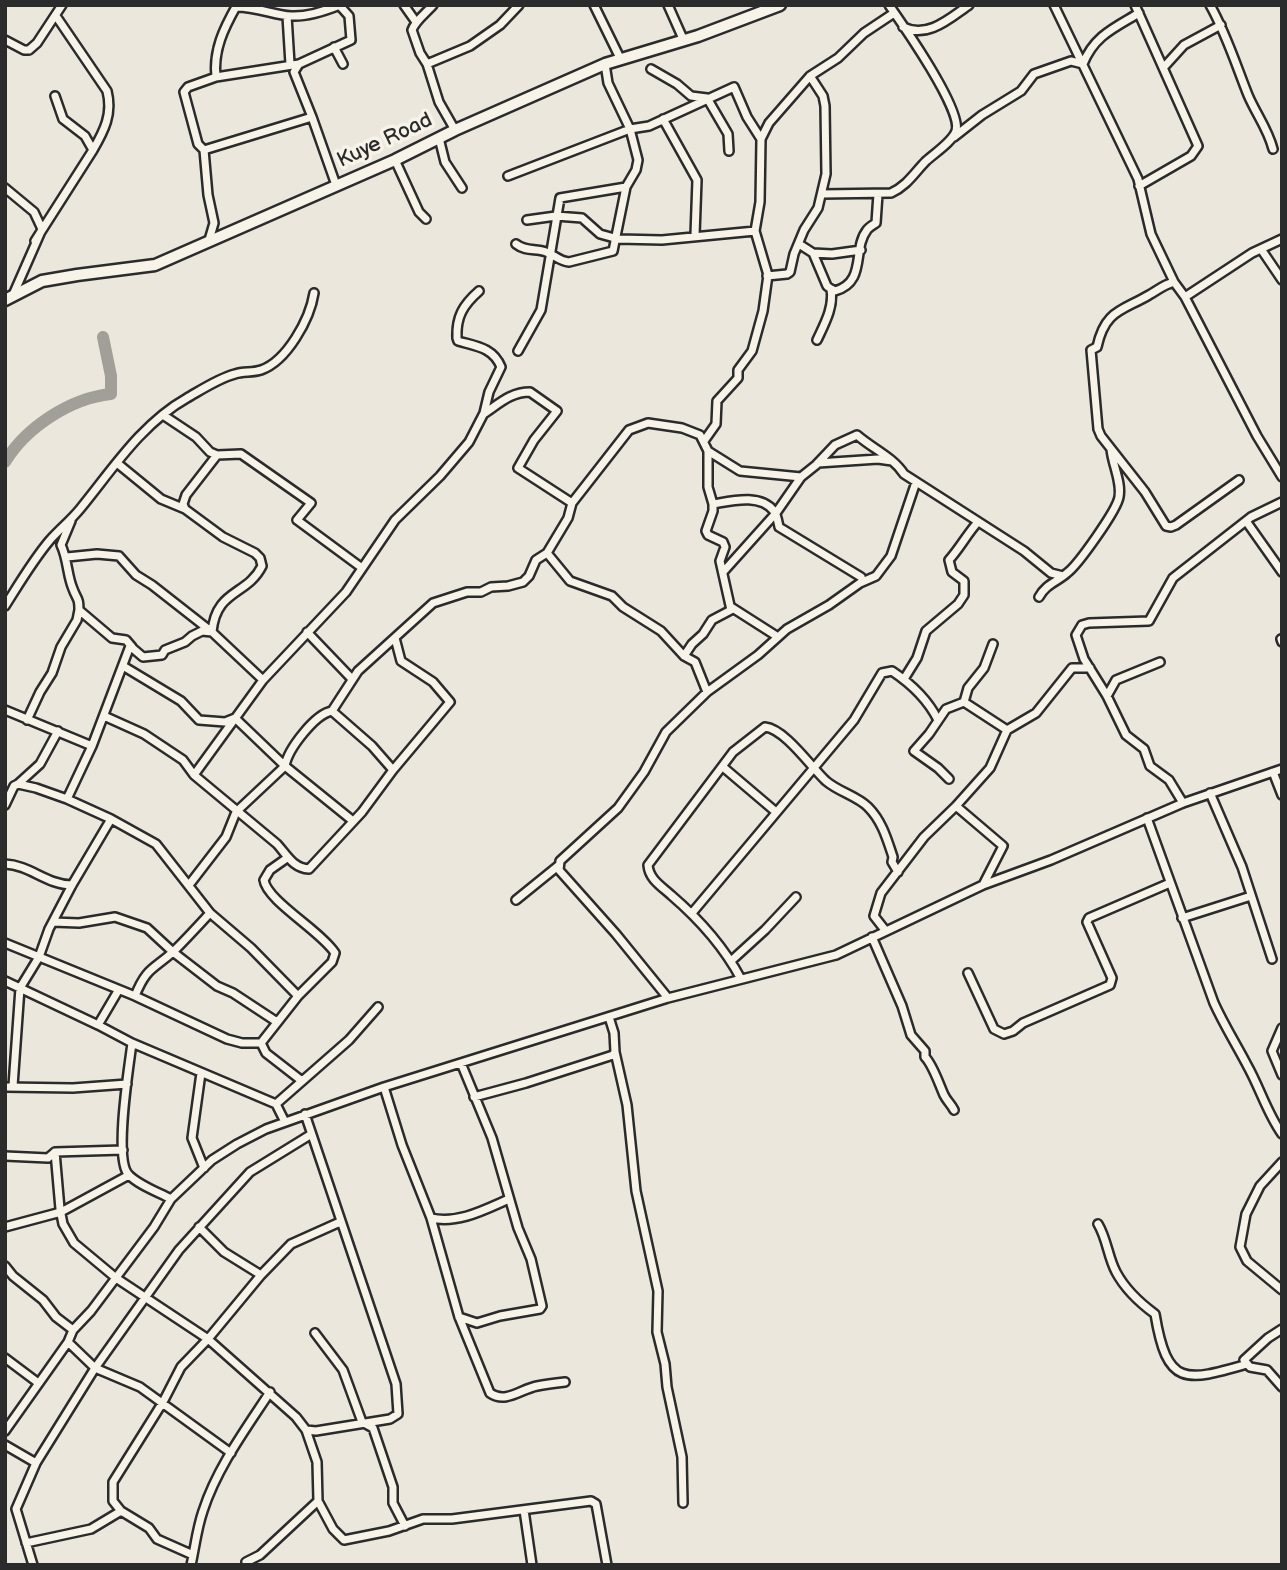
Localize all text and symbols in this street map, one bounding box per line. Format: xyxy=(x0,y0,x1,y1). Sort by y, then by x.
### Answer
street label: Kuye Road xyxy=(333,108,437,174)

